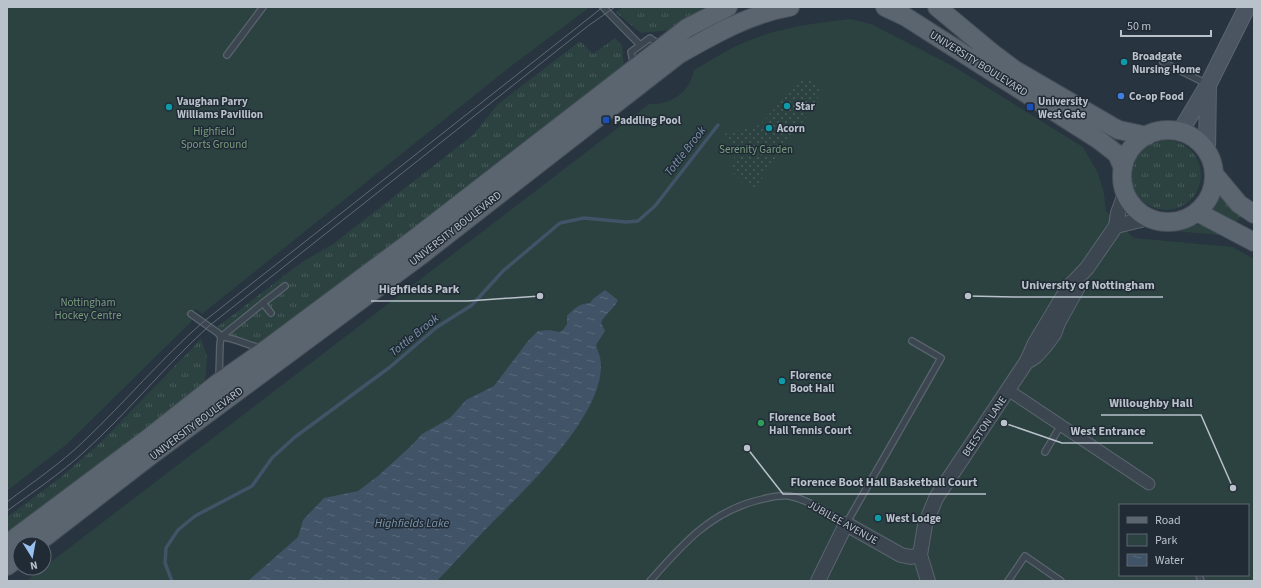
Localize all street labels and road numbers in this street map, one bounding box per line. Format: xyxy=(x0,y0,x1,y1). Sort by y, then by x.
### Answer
street label: UNIVERSITY BOULEVARD xyxy=(927,27,1031,100)
street label: UNIVERSITY BOULEVARD xyxy=(406,188,505,269)
street label: UNIVERSITY BOULEVARD xyxy=(147,383,246,463)
street label: BEESTON LANE xyxy=(959,393,1010,460)
street label: JUBILEE AVENUE xyxy=(805,497,881,548)

